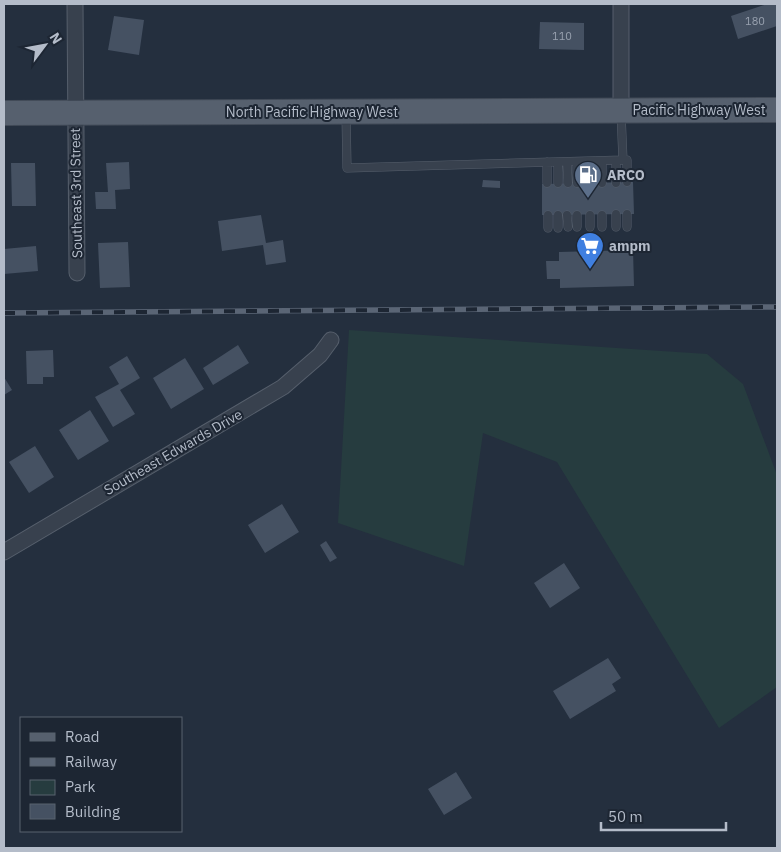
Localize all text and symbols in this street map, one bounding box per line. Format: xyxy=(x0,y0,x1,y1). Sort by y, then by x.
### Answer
house number: 180 xyxy=(745,14,765,28)
north arrow xyxy=(20,20,70,70)
text: N xyxy=(46,29,66,47)
house number: 110 xyxy=(552,29,572,43)
street label: Pacific Highway West xyxy=(632,101,766,119)
street label: North Pacific Highway West xyxy=(226,103,398,121)
street label: Southeast 3rd Street xyxy=(66,128,86,258)
fuel station icon: ARCO xyxy=(573,160,603,199)
place label: ARCO xyxy=(607,166,645,184)
supermarket icon: ampm xyxy=(575,231,605,270)
place label: ampm xyxy=(609,237,651,255)
street label: Southeast Edwards Drive xyxy=(101,405,246,499)
legend xyxy=(20,717,182,832)
text: Road xyxy=(65,727,100,746)
text: Railway xyxy=(65,752,118,771)
text: Park xyxy=(65,777,95,796)
scale bar xyxy=(601,800,726,832)
text: Building xyxy=(65,802,120,821)
text: 50 m xyxy=(608,807,643,826)

